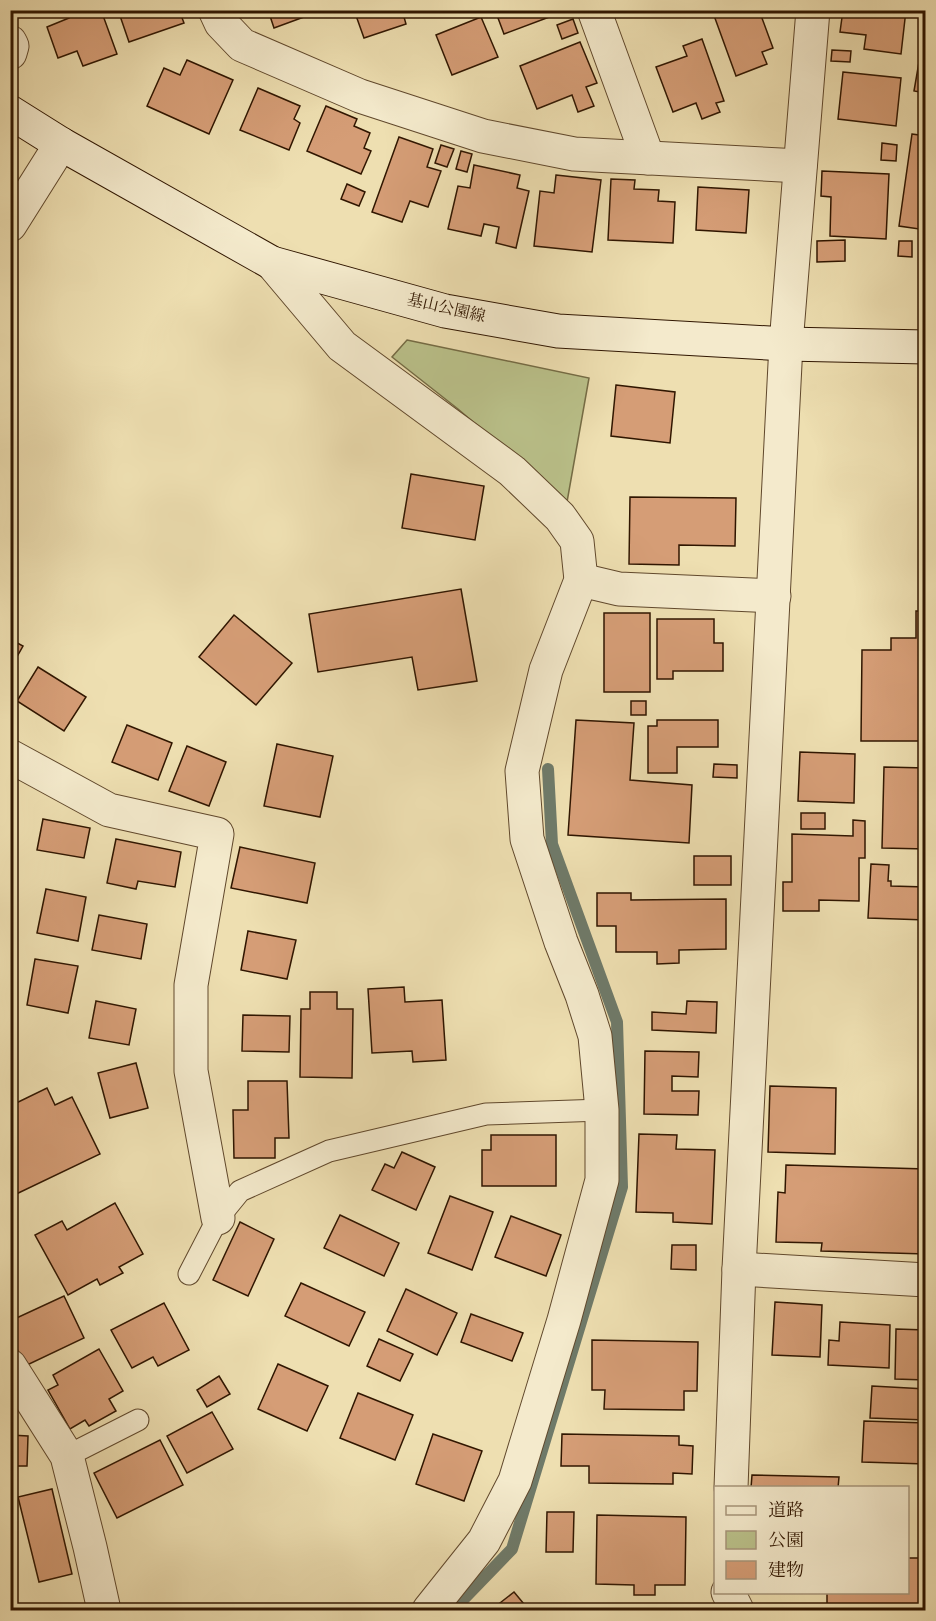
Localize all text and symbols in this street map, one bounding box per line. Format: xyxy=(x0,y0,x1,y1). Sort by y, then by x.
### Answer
street label: 基山公園線 xyxy=(405,290,487,328)
legend xyxy=(714,1486,909,1594)
text: 道路 xyxy=(768,1500,804,1523)
text: 公園 xyxy=(768,1530,804,1553)
text: 建物 xyxy=(768,1560,804,1583)

